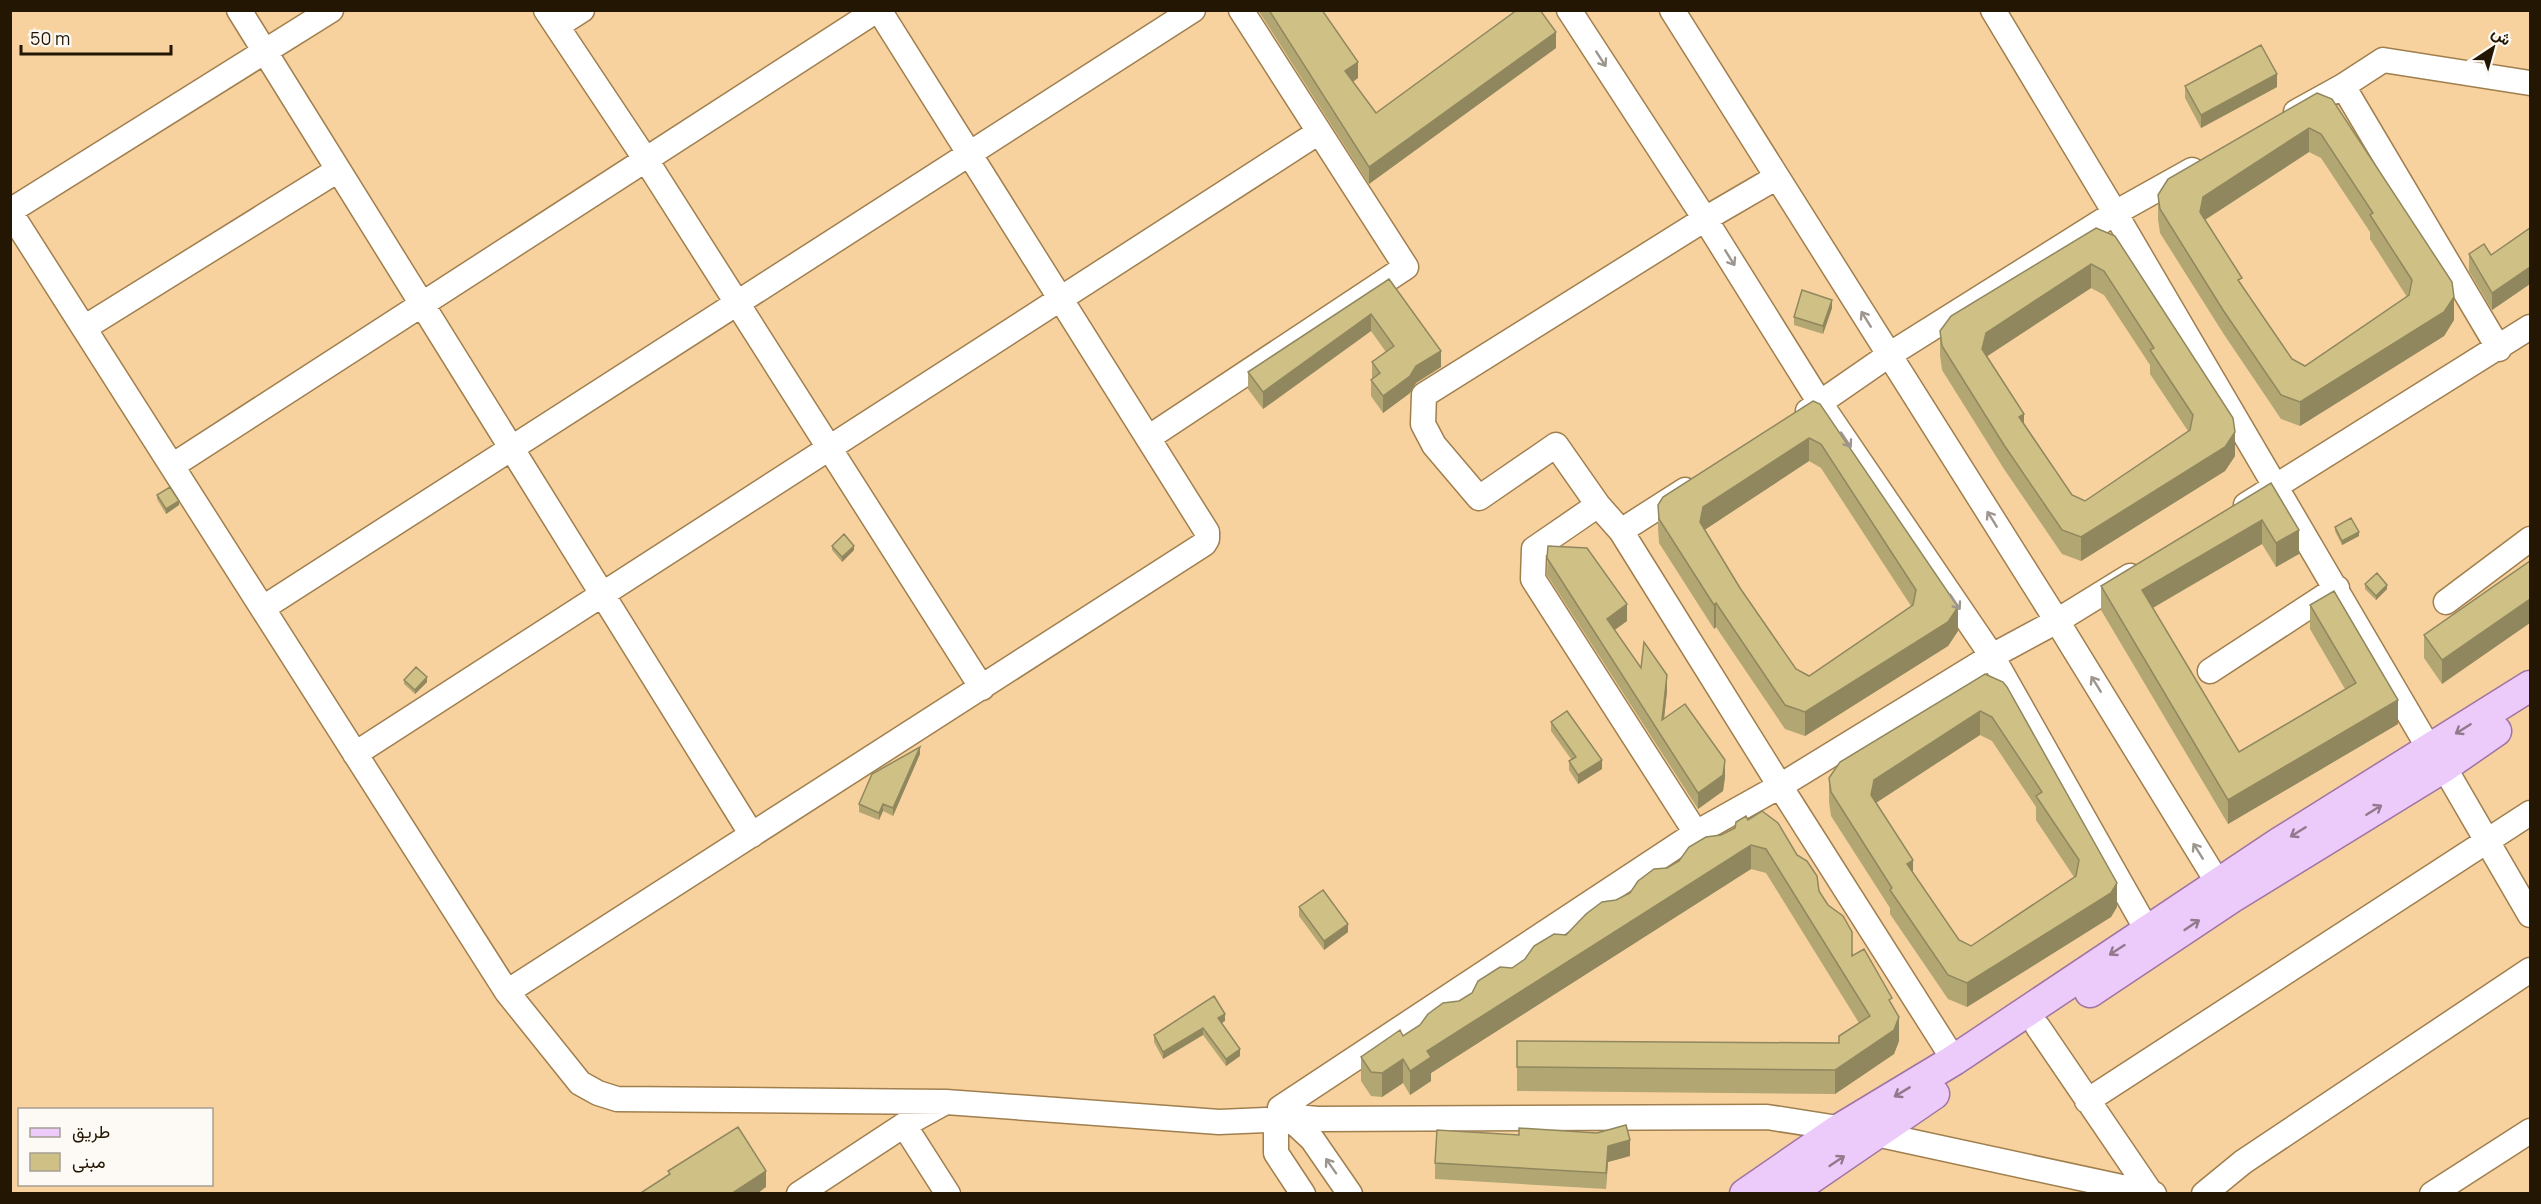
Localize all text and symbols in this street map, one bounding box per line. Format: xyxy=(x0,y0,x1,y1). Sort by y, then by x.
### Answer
scale bar xyxy=(21,18,171,56)
north arrow xyxy=(2463,18,2523,78)
text: ش xyxy=(2488,21,2516,50)
text: 50 m xyxy=(30,26,70,50)
one-way arrow xyxy=(1594,51,1607,68)
one-way arrow xyxy=(1724,249,1736,266)
one-way arrow xyxy=(1860,311,1872,327)
one-way arrow xyxy=(1840,432,1852,448)
one-way arrow xyxy=(1986,511,1998,528)
one-way arrow xyxy=(1949,593,1961,610)
one-way arrow xyxy=(2089,676,2102,693)
one-way arrow xyxy=(2455,722,2472,735)
one-way arrow xyxy=(2365,804,2382,816)
one-way arrow xyxy=(2290,826,2307,838)
one-way arrow xyxy=(2191,843,2203,860)
one-way arrow xyxy=(2183,919,2199,931)
one-way arrow xyxy=(2109,944,2126,956)
one-way arrow xyxy=(1894,1086,1911,1098)
legend xyxy=(18,1108,213,1186)
text: طريق xyxy=(72,1119,110,1143)
text: مبنى xyxy=(72,1149,106,1173)
one-way arrow xyxy=(1828,1155,1844,1167)
one-way arrow xyxy=(1325,1159,1337,1175)

